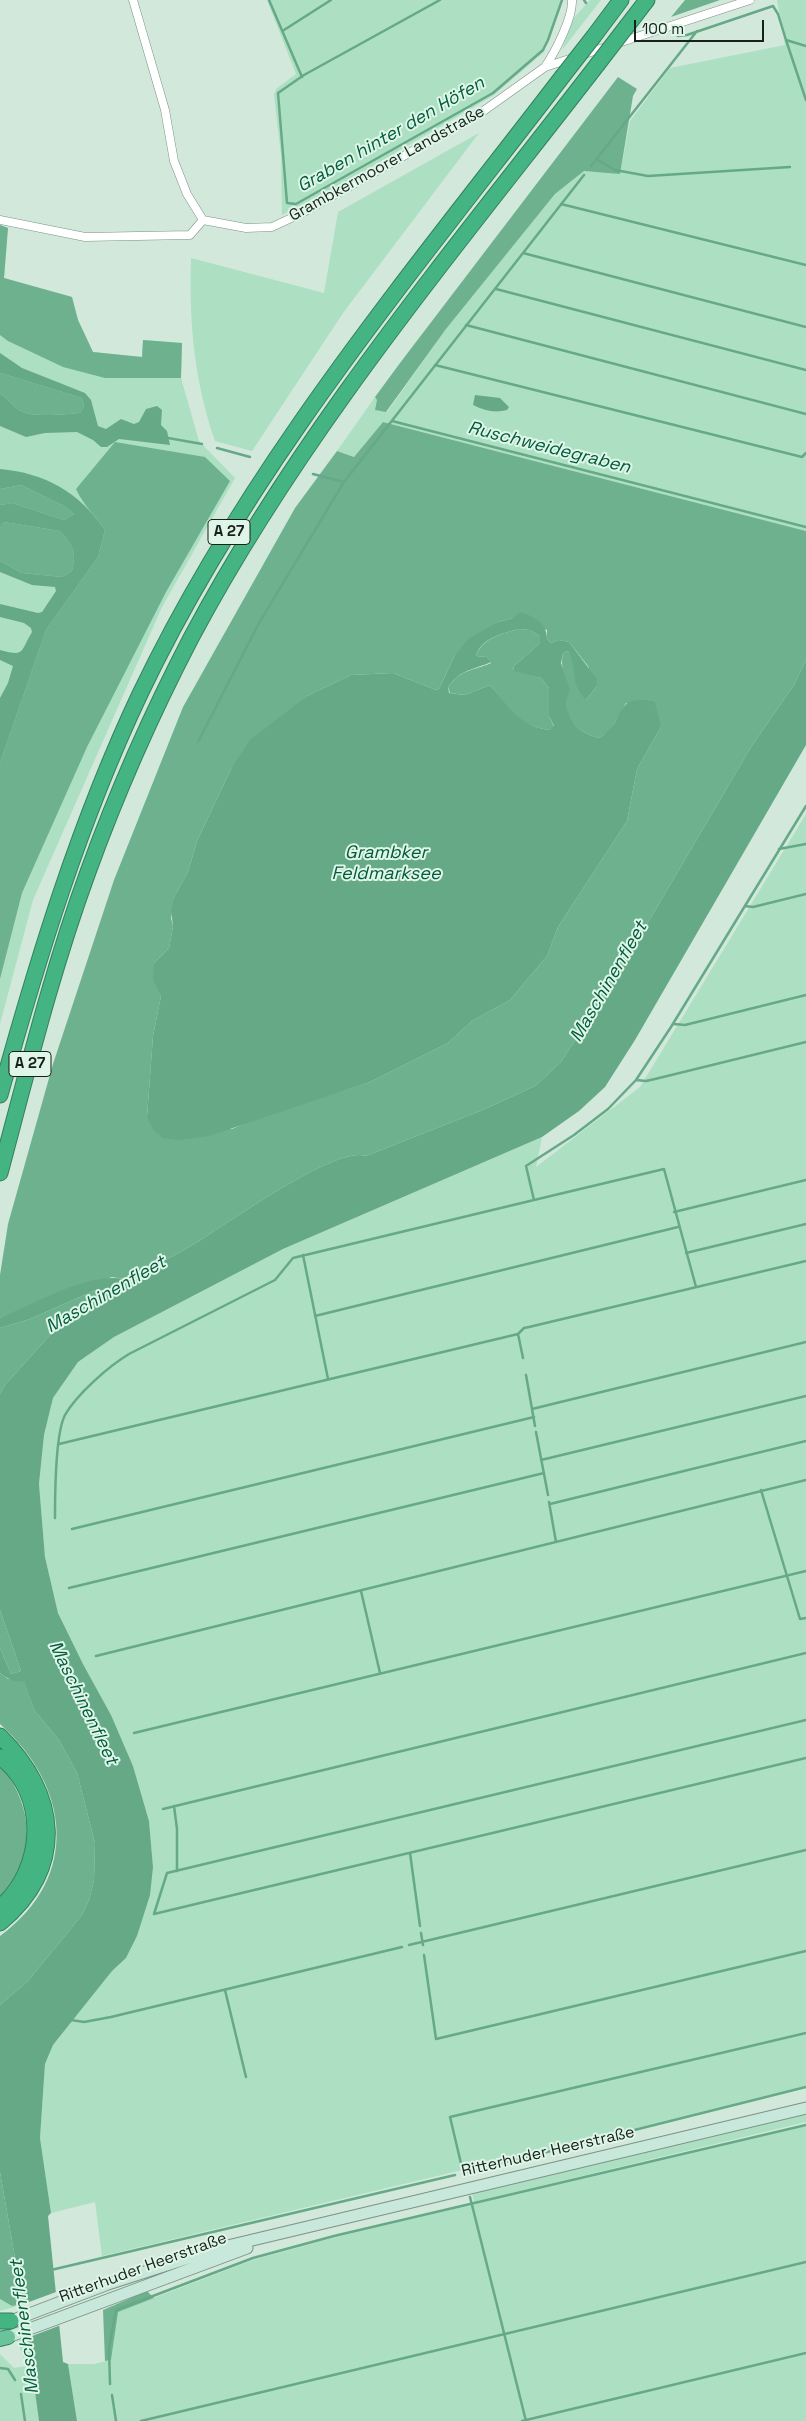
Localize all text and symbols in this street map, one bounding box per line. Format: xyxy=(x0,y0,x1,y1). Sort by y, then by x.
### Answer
scale bar xyxy=(636,10,766,42)
text: 100 m xyxy=(642,19,684,38)
water label: Graben hinter den Höfen xyxy=(294,73,488,197)
street label: Grambkermoorer Landstraße xyxy=(286,102,488,226)
water label: Ruschweidegraben xyxy=(465,417,633,479)
road number: A 27 xyxy=(208,520,250,544)
water label: Grambker Feldmarksee xyxy=(331,842,441,884)
water label: Maschinenfleet xyxy=(566,918,652,1046)
road number: A 27 xyxy=(9,1052,51,1076)
water label: Maschinenfleet xyxy=(42,1252,170,1338)
water label: Maschinenfleet xyxy=(44,1638,122,1768)
street label: Ritterhuder Heerstraße xyxy=(460,2123,636,2181)
street label: Ritterhuder Heerstraße xyxy=(57,2229,229,2307)
water label: Maschinenfleet xyxy=(6,2259,44,2395)

